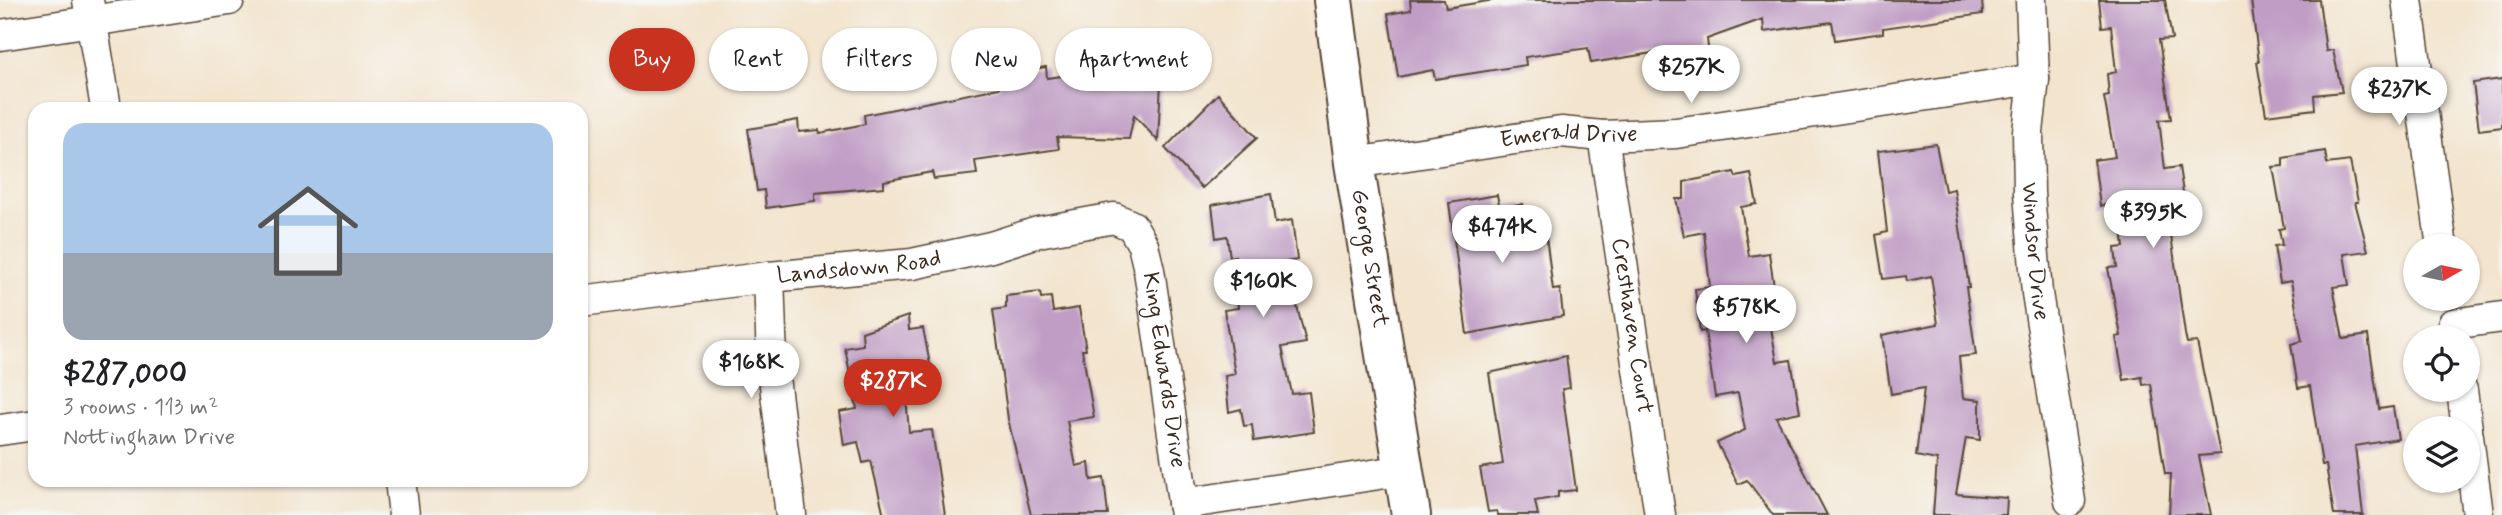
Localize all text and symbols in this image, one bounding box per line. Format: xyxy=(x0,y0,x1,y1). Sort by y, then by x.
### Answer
chip: Buy xyxy=(609,28,695,91)
chip: Rent xyxy=(709,28,808,91)
chip: Filters xyxy=(822,28,937,91)
chip: New xyxy=(951,28,1041,91)
chip: Apartment xyxy=(1055,28,1212,91)
pin: $257K xyxy=(1642,46,1740,105)
text: $257K xyxy=(1658,53,1724,83)
pin: $237K xyxy=(2350,68,2448,127)
text: $237K xyxy=(2367,75,2431,105)
street label: Emerald Drive xyxy=(1498,117,1638,156)
icon: home xyxy=(245,168,371,294)
street label: Windsor Drive xyxy=(2014,182,2056,323)
street label: George Street xyxy=(1343,187,1396,330)
pin: $395K xyxy=(2104,190,2202,250)
text: $395K xyxy=(2120,198,2186,228)
pin: $474K xyxy=(1453,205,1551,265)
text: $474K xyxy=(1468,213,1536,243)
north arrow xyxy=(2403,234,2480,312)
map controls xyxy=(2403,234,2480,493)
street label: Cresthaven Court xyxy=(1604,236,1660,416)
street label: Landsdown Road xyxy=(776,243,944,291)
pin: $160K xyxy=(1214,260,1312,319)
text: $160K xyxy=(1230,267,1296,297)
street label: King Edwards Drive xyxy=(1135,270,1193,470)
pin: $578K xyxy=(1697,286,1795,345)
text: $578K xyxy=(1712,293,1780,323)
button: locate xyxy=(2403,325,2480,402)
pin: $168K xyxy=(702,340,800,400)
text: $168K xyxy=(718,348,784,378)
text: $287,000 xyxy=(63,354,187,393)
pin: $287K xyxy=(844,360,942,419)
text: $287K xyxy=(860,367,926,397)
text: 3 rooms · 113 m² xyxy=(63,393,218,423)
button: layers xyxy=(2403,416,2480,493)
text: Nottingham Drive xyxy=(63,423,235,453)

